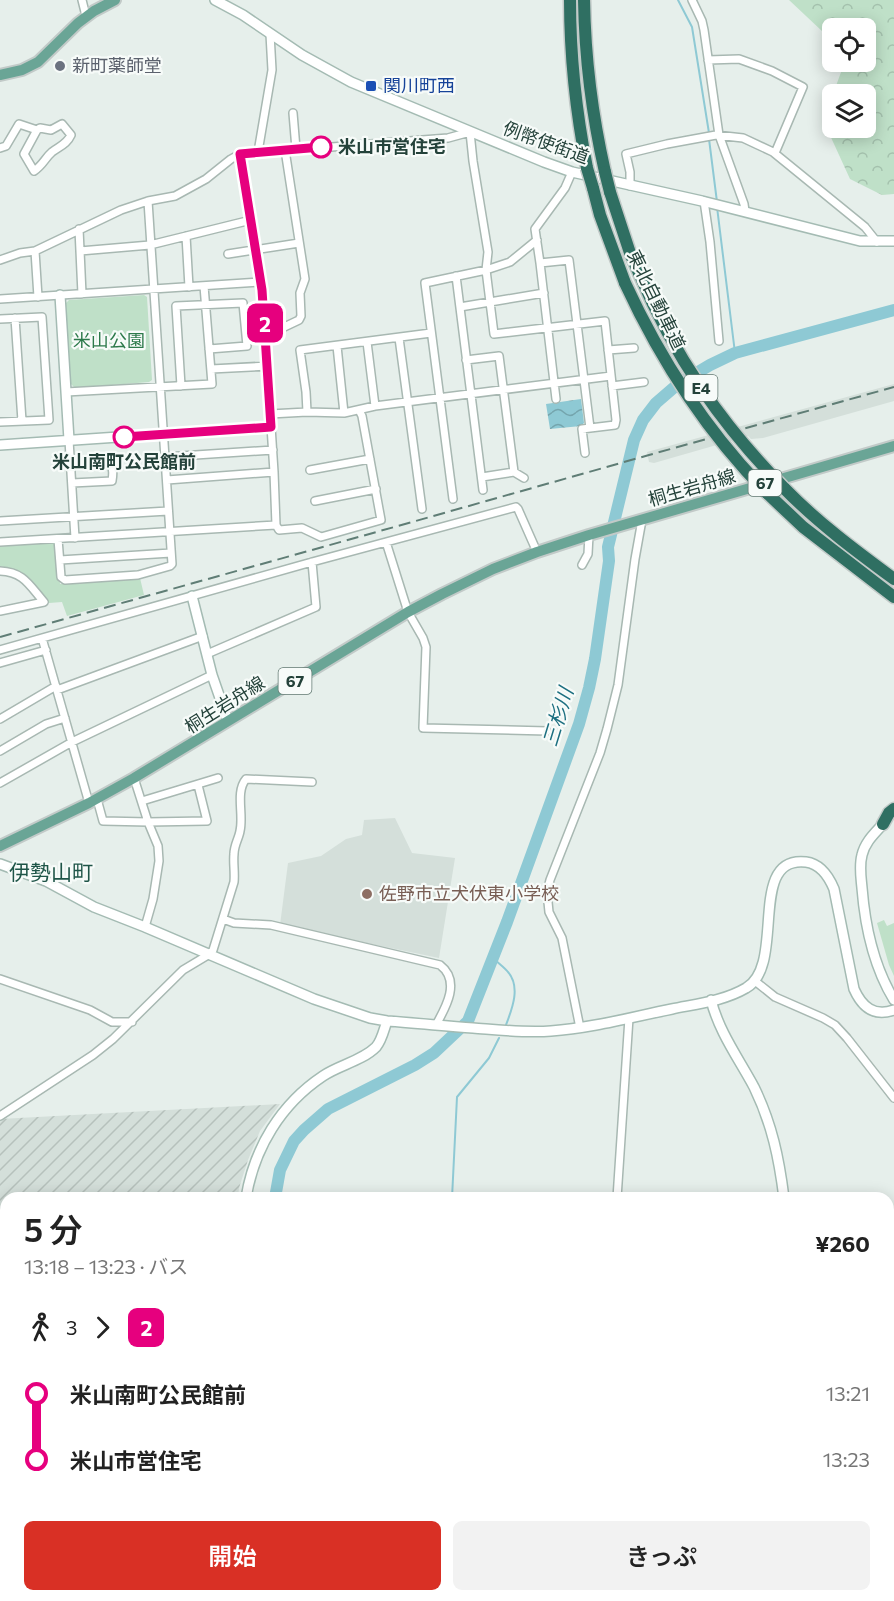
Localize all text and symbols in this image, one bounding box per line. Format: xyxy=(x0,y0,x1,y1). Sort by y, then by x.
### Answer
map controls xyxy=(822,18,876,138)
button: locate xyxy=(822,18,876,72)
place label: 新町薬師堂 xyxy=(72,54,162,76)
marker: 新町薬師堂 xyxy=(53,59,67,73)
place label: 関川町西 xyxy=(383,74,455,96)
marker: 関川町西 xyxy=(364,79,378,93)
button: layers xyxy=(822,84,876,138)
street label: 例幣使街道 xyxy=(500,116,592,168)
place label: 米山市営住宅 xyxy=(338,135,446,157)
marker: 米山市営住宅 xyxy=(310,136,332,158)
street label: 東北自動車道 xyxy=(623,246,690,353)
line badge: 2 xyxy=(246,304,284,342)
text: 2 xyxy=(259,311,271,336)
park label: 米山公園 xyxy=(73,329,145,351)
road number: E4 xyxy=(684,375,718,401)
marker: 米山南町公民館前 xyxy=(113,426,135,448)
place label: 米山南町公民館前 xyxy=(52,450,196,472)
street label: 桐生岩舟線 xyxy=(645,464,738,510)
road number: 67 xyxy=(748,470,782,496)
road number: 67 xyxy=(278,668,312,694)
street label: 桐生岩舟線 xyxy=(180,671,268,737)
water label: 三杉川 xyxy=(537,683,578,749)
district label: 伊勢山町 xyxy=(9,859,93,884)
place label: 佐野市立犬伏東小学校 xyxy=(379,882,559,904)
marker: 佐野市立犬伏東小学校 xyxy=(360,887,374,901)
text: 5 分 xyxy=(24,1208,82,1249)
text: ¥260 xyxy=(815,1230,870,1257)
text: 13:18 – 13:23 · バス xyxy=(24,1254,188,1278)
icon: walk xyxy=(24,1311,57,1344)
icon: forward xyxy=(86,1311,119,1344)
text: 3 xyxy=(66,1315,77,1339)
text: 2 xyxy=(140,1315,152,1340)
text: 米山南町公民館前 xyxy=(70,1381,246,1408)
text: 13:21 xyxy=(826,1381,870,1405)
text: 米山市営住宅 xyxy=(70,1447,202,1474)
text: 13:23 xyxy=(823,1447,870,1471)
button: 開始 xyxy=(24,1521,441,1590)
button: きっぷ xyxy=(453,1521,870,1590)

